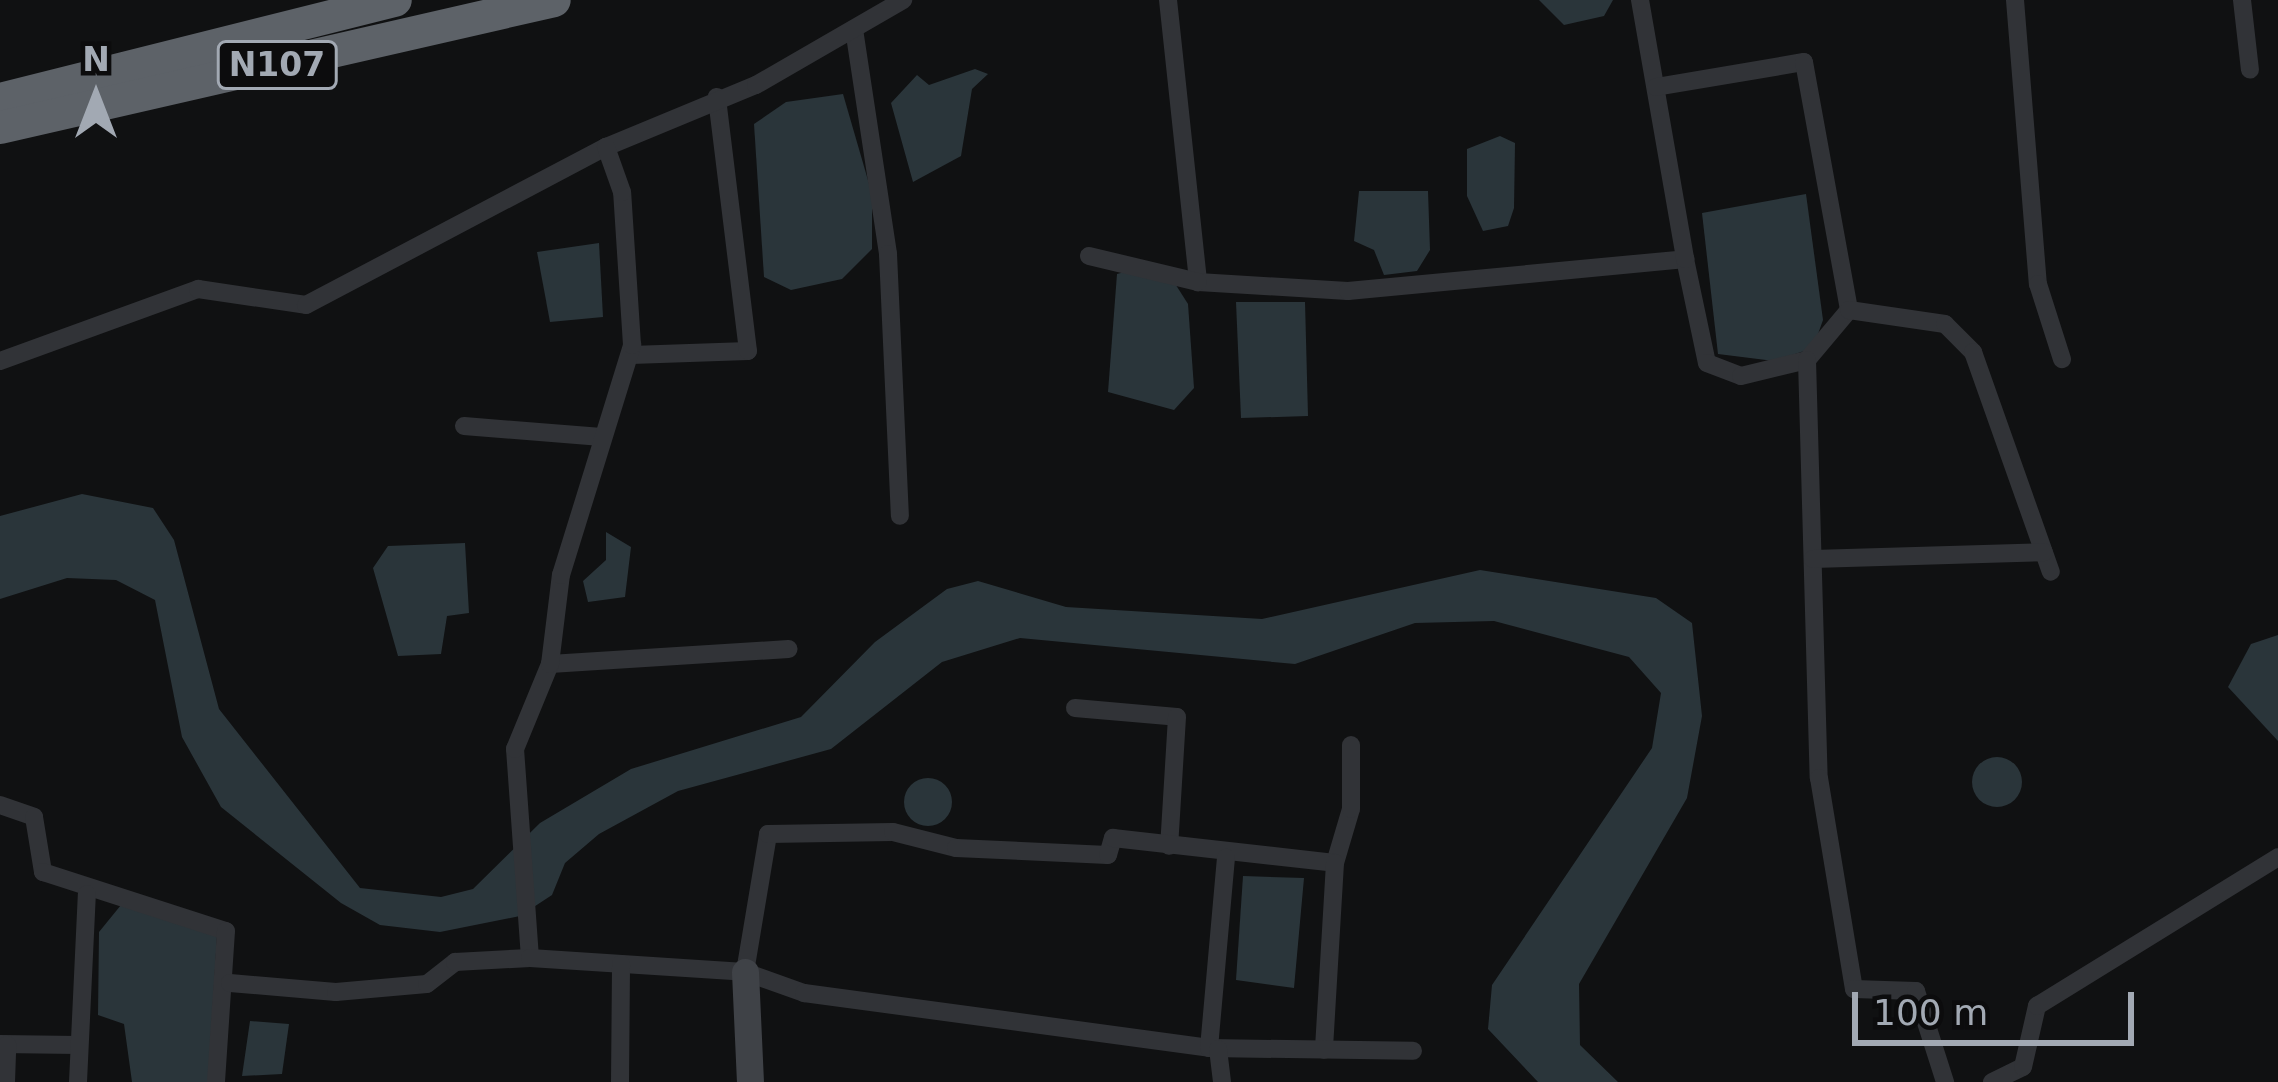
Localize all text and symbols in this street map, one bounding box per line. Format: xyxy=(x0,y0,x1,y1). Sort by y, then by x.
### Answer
north arrow xyxy=(36,36,156,156)
road number: N107 xyxy=(214,38,340,92)
text: N xyxy=(82,40,110,79)
scale bar xyxy=(1858,968,2140,1042)
text: 100 m xyxy=(1873,992,1988,1033)

